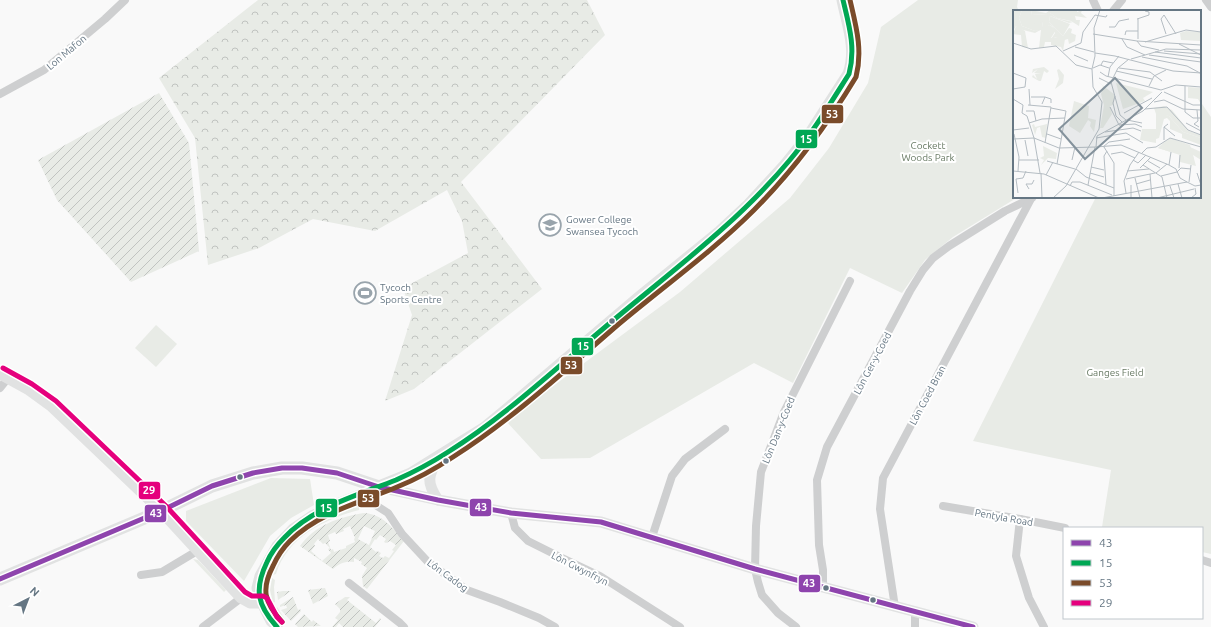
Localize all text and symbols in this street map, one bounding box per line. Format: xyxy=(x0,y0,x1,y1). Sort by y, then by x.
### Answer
inset map xyxy=(1013,10,1201,198)
street label: Lon Mafon xyxy=(44,33,88,72)
line badge: 53 xyxy=(821,104,844,124)
text: 53 xyxy=(826,108,838,120)
line badge: 15 xyxy=(795,129,818,149)
text: 15 xyxy=(800,133,812,145)
park label: Cockett Woods Park xyxy=(901,140,955,163)
school or university icon: Gower College Swansea Tycoch xyxy=(537,212,563,238)
place label: Gower College Swansea Tycoch xyxy=(566,214,638,237)
sports icon: Tycoch Sports Centre xyxy=(352,280,378,306)
place label: Tycoch Sports Centre xyxy=(380,282,442,305)
unlabelled marker xyxy=(607,316,617,326)
street label: Lôn Ger-y-Coed xyxy=(851,330,893,396)
line badge: 15 xyxy=(571,337,594,356)
text: 15 xyxy=(577,340,589,352)
line badge: 53 xyxy=(560,356,583,375)
text: 53 xyxy=(565,359,577,371)
street label: Lôn Coed Bran xyxy=(907,364,948,427)
park label: Ganges Field xyxy=(1086,367,1144,378)
street label: Lôn Dan-y-Coed xyxy=(760,395,797,465)
unlabelled marker xyxy=(441,456,451,466)
unlabelled marker xyxy=(235,472,245,482)
line badge: 29 xyxy=(138,481,161,500)
text: 29 xyxy=(143,484,155,496)
line badge: 53 xyxy=(357,489,380,508)
text: 53 xyxy=(362,492,374,504)
line badge: 15 xyxy=(315,498,338,518)
line badge: 43 xyxy=(469,498,492,517)
text: 43 xyxy=(475,501,487,513)
text: 15 xyxy=(320,502,332,514)
line badge: 43 xyxy=(144,504,167,523)
text: 43 xyxy=(150,507,162,519)
street label: Pentyla Road xyxy=(974,507,1034,528)
legend xyxy=(1063,527,1203,619)
text: 43 xyxy=(1099,536,1113,549)
street label: Lôn Gwynfryn xyxy=(549,549,610,588)
text: 15 xyxy=(1099,556,1113,569)
street label: Lôn Cadog xyxy=(425,557,470,594)
line badge: 43 xyxy=(798,574,821,593)
text: 53 xyxy=(1099,576,1113,589)
text: 43 xyxy=(803,577,815,589)
north arrow xyxy=(8,579,48,619)
unlabelled marker xyxy=(821,583,831,593)
text: N xyxy=(28,584,42,599)
unlabelled marker xyxy=(868,595,878,605)
text: 29 xyxy=(1099,596,1113,609)

